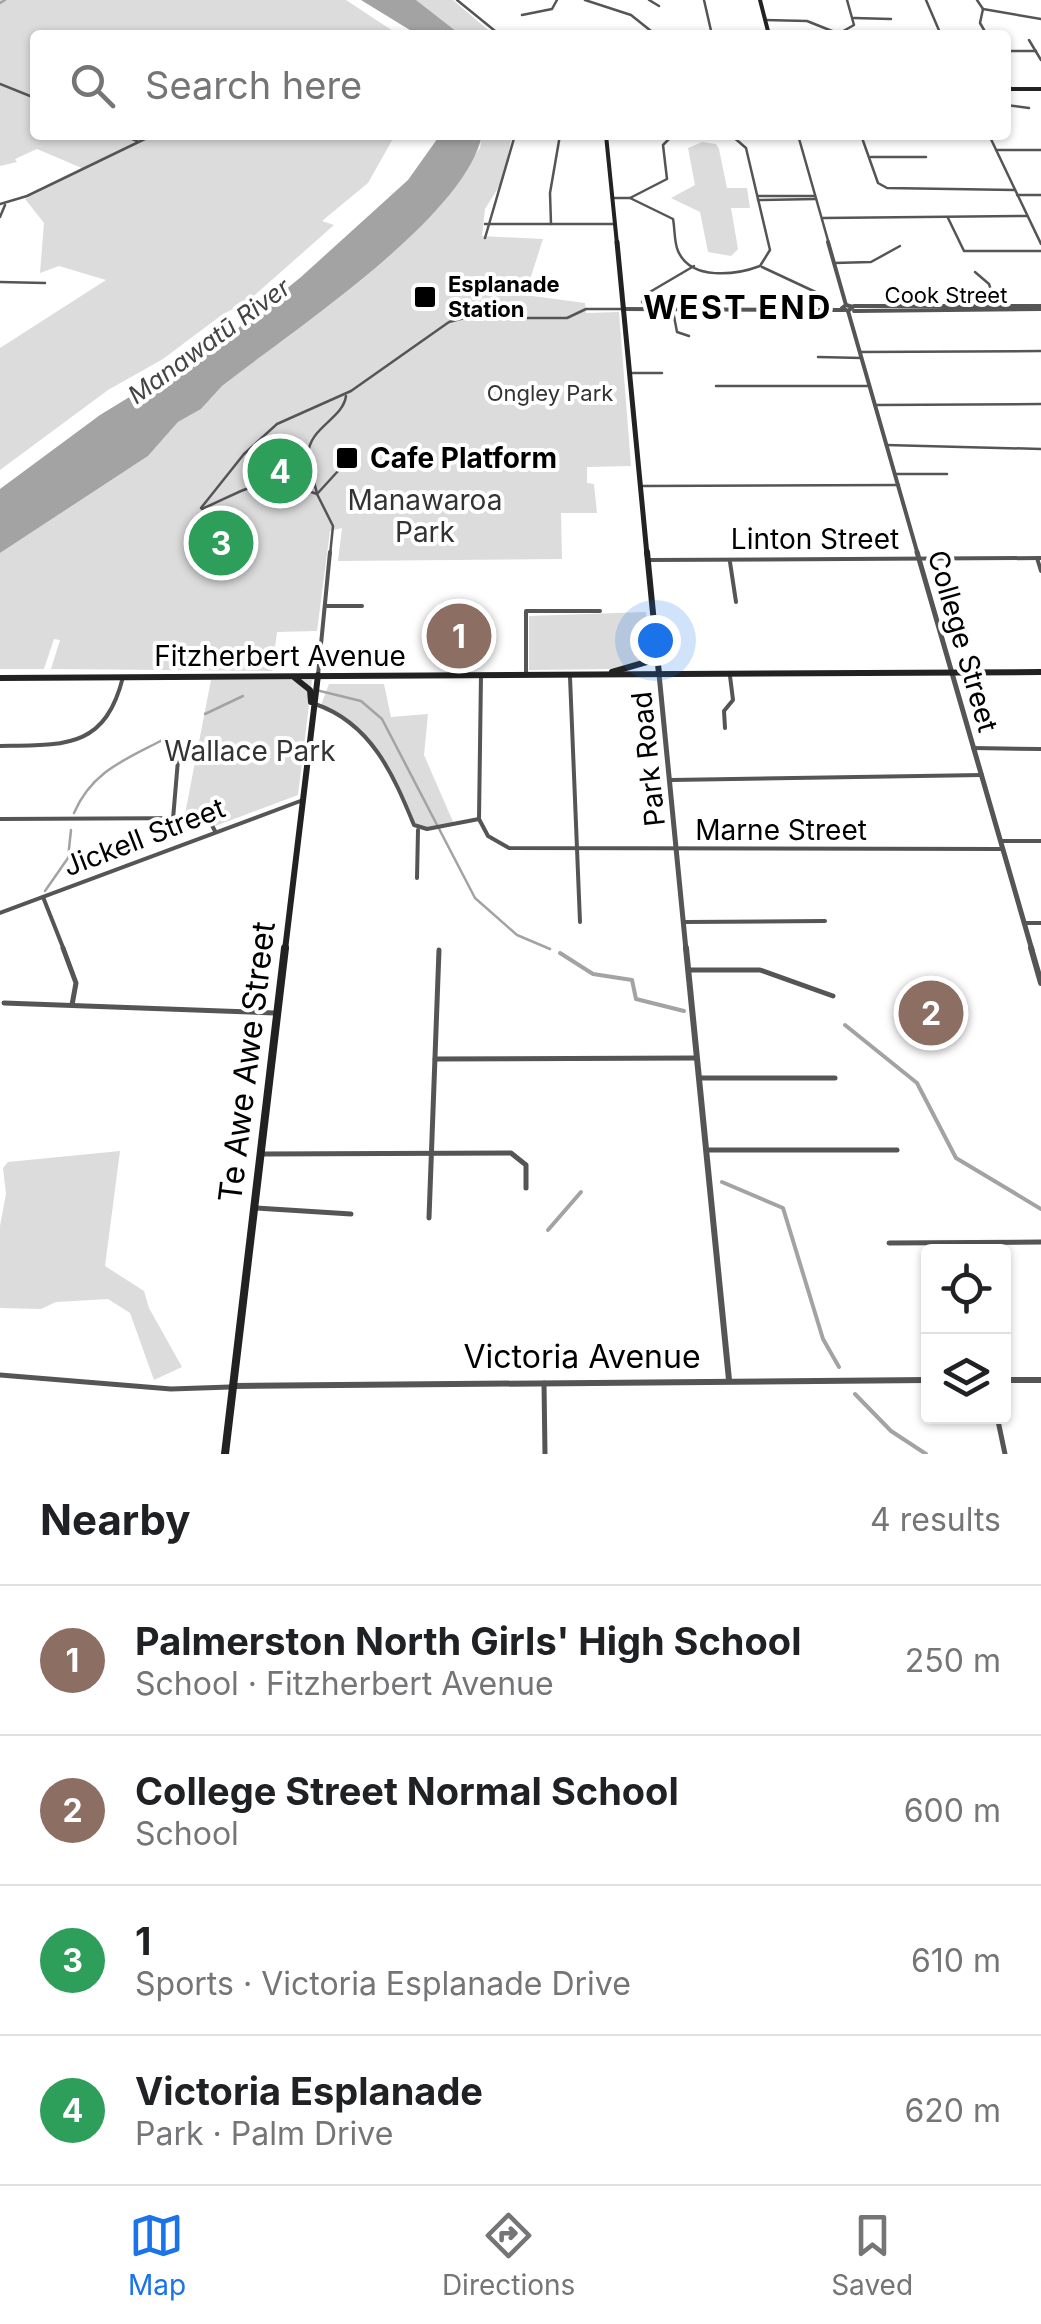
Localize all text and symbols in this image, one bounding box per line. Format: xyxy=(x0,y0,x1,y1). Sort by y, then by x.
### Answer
search box xyxy=(30,30,1011,140)
icon: search xyxy=(65,58,120,113)
text: Search here xyxy=(145,62,362,108)
place label: Esplanade Station xyxy=(448,271,560,322)
water label: Manawatū River xyxy=(122,272,296,410)
street label: Cook Street xyxy=(885,282,1007,308)
marker: Esplanade Station xyxy=(412,284,438,310)
district label: WEST END xyxy=(643,288,833,327)
park label: Ongley Park xyxy=(487,380,613,406)
pin: 4 xyxy=(248,434,312,508)
place label: Cafe Platform xyxy=(370,441,557,475)
marker: Cafe Platform xyxy=(334,445,360,471)
park label: Manawaroa Park xyxy=(348,483,502,549)
pin: 3 xyxy=(188,506,254,580)
street label: Linton Street xyxy=(731,522,899,556)
street label: College Street xyxy=(921,546,1005,736)
pin: 1 xyxy=(426,598,492,674)
your location xyxy=(630,615,681,666)
street label: Fitzherbert Avenue xyxy=(154,639,406,673)
street label: Park Road xyxy=(624,690,672,828)
park label: Wallace Park xyxy=(164,734,336,768)
street label: Jickell Street xyxy=(58,791,230,883)
street label: Marne Street xyxy=(695,813,867,847)
street label: Te Awe Awe Street xyxy=(210,919,283,1204)
pin: 2 xyxy=(898,976,964,1050)
map controls xyxy=(921,1244,1011,1424)
button: locate xyxy=(921,1244,1011,1334)
button: layers xyxy=(921,1334,1011,1424)
street label: Victoria Avenue xyxy=(463,1337,701,1376)
text: Nearby xyxy=(40,1494,191,1545)
text: 4 results xyxy=(870,1500,1001,1539)
text: Palmerston North Girls' High School xyxy=(135,1618,801,1664)
text: 1 xyxy=(66,1641,79,1680)
text: 250 m xyxy=(905,1641,1001,1680)
text: School · Fitzherbert Avenue xyxy=(135,1664,554,1703)
text: College Street Normal School xyxy=(135,1768,679,1814)
text: 2 xyxy=(62,1791,83,1830)
text: 600 m xyxy=(904,1791,1001,1830)
text: School xyxy=(135,1814,239,1853)
text: 1 xyxy=(135,1918,151,1964)
text: 3 xyxy=(62,1941,83,1980)
text: 610 m xyxy=(911,1941,1001,1980)
text: Sports · Victoria Esplanade Drive xyxy=(135,1964,631,2003)
text: Victoria Esplanade xyxy=(135,2068,483,2114)
text: 4 xyxy=(62,2091,83,2130)
text: 620 m xyxy=(904,2091,1001,2130)
text: Park · Palm Drive xyxy=(135,2114,393,2153)
tab: Map xyxy=(128,2208,186,2302)
tab: Directions xyxy=(442,2208,575,2302)
tab: Saved xyxy=(831,2208,913,2302)

